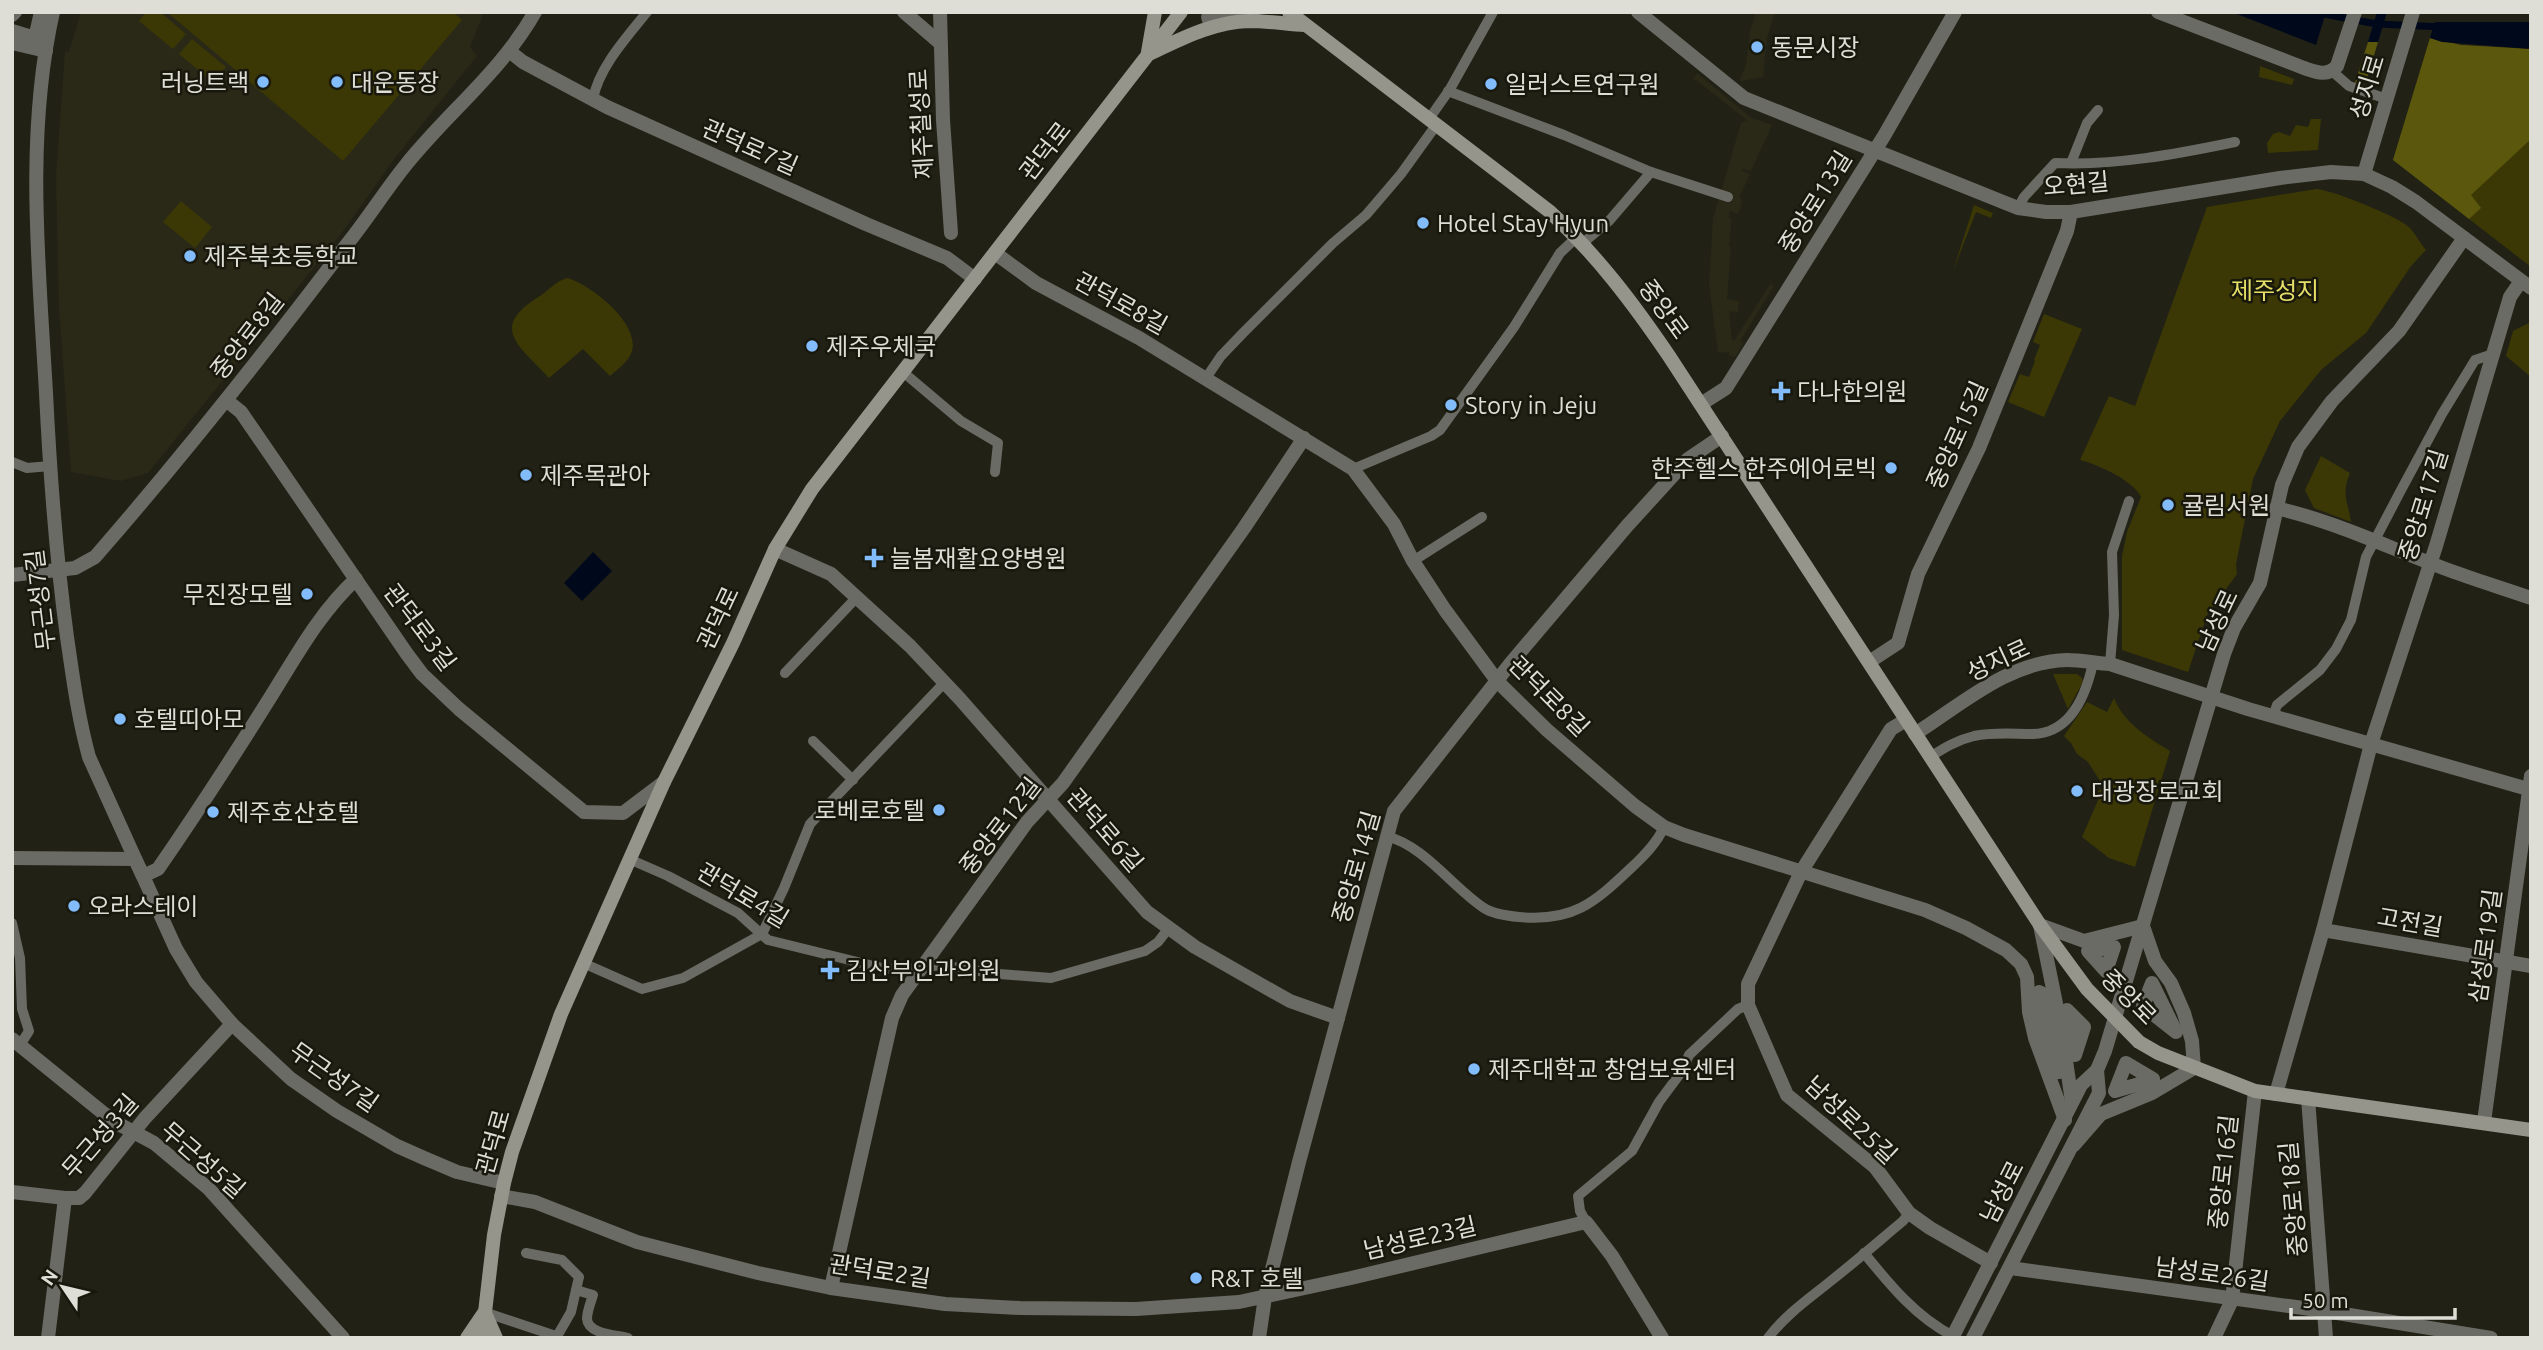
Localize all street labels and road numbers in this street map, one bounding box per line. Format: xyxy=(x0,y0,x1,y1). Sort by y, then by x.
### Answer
street label: 성지로 xyxy=(2344,51,2390,123)
street label: 제주칠성로 xyxy=(905,68,937,180)
street label: 관덕로7길 xyxy=(698,114,802,180)
street label: 관덕로 xyxy=(1014,117,1076,185)
street label: 중앙로13길 xyxy=(1773,146,1857,258)
street label: 오현길 xyxy=(2042,168,2110,200)
street label: 관덕로8길 xyxy=(1070,267,1172,339)
street label: 중앙로 xyxy=(1634,274,1694,344)
street label: 중앙로8길 xyxy=(205,288,289,384)
street label: 중앙로15길 xyxy=(1921,377,1993,493)
street label: 중앙로17길 xyxy=(2393,446,2453,564)
street label: 무근성7길 xyxy=(20,548,60,652)
street label: 관덕로3길 xyxy=(379,578,461,676)
street label: 관덕로 xyxy=(692,582,744,654)
street label: 남성로 xyxy=(2191,585,2243,657)
street label: 성지로 xyxy=(1962,634,2034,686)
street label: 관덕로8길 xyxy=(1503,650,1595,742)
street label: 중앙로12길 xyxy=(954,772,1046,880)
street label: 관덕로6길 xyxy=(1061,783,1149,877)
street label: 중앙로14길 xyxy=(1327,808,1385,926)
street label: 관덕로4길 xyxy=(692,857,794,933)
street label: 삼성로19길 xyxy=(2464,887,2506,1005)
street label: 고전길 xyxy=(2375,903,2445,941)
street label: 중앙로 xyxy=(2096,964,2162,1030)
street label: 무근성7길 xyxy=(285,1037,383,1117)
street label: 남성로25길 xyxy=(1800,1071,1902,1169)
street label: 무근성3길 xyxy=(56,1089,144,1183)
street label: 관덕로 xyxy=(471,1106,515,1178)
street label: 중앙로16길 xyxy=(2204,1113,2242,1231)
street label: 무근성5길 xyxy=(156,1116,250,1204)
street label: 중앙로18길 xyxy=(2275,1140,2311,1258)
street label: 남성로 xyxy=(1975,1156,2029,1228)
street label: 남성로23길 xyxy=(1361,1212,1479,1264)
street label: 관덕로2길 xyxy=(828,1250,932,1292)
street label: 남성로26길 xyxy=(2153,1253,2271,1295)

